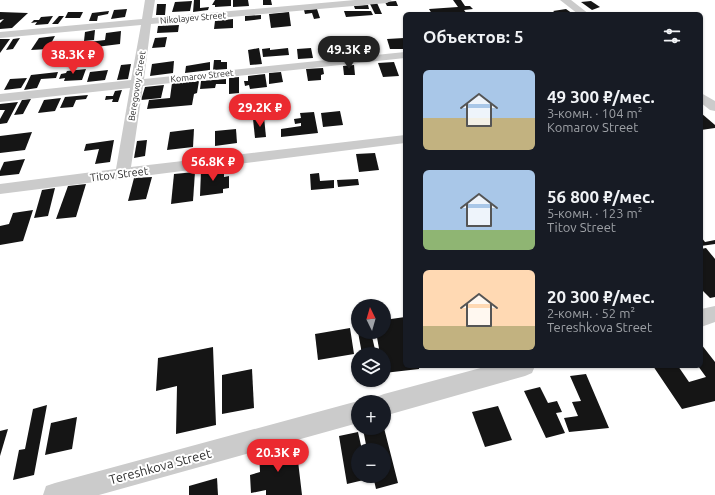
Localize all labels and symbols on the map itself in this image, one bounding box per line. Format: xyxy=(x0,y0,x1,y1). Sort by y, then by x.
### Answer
street label: Nikolayev Street xyxy=(160,10,227,26)
pin: 49.3K ₽ xyxy=(312,36,386,70)
pin: 38.3K ₽ xyxy=(36,41,110,75)
street label: Beregovoy Street xyxy=(127,50,148,122)
street label: Komarov Street xyxy=(170,68,234,84)
pin: 29.2K ₽ xyxy=(223,94,297,128)
pin: 56.8K ₽ xyxy=(176,148,250,182)
street label: Titov Street xyxy=(89,164,149,184)
north arrow xyxy=(351,299,391,339)
pin: 20.3K ₽ xyxy=(241,439,315,473)
street label: Tereshkova Street xyxy=(107,446,213,486)

